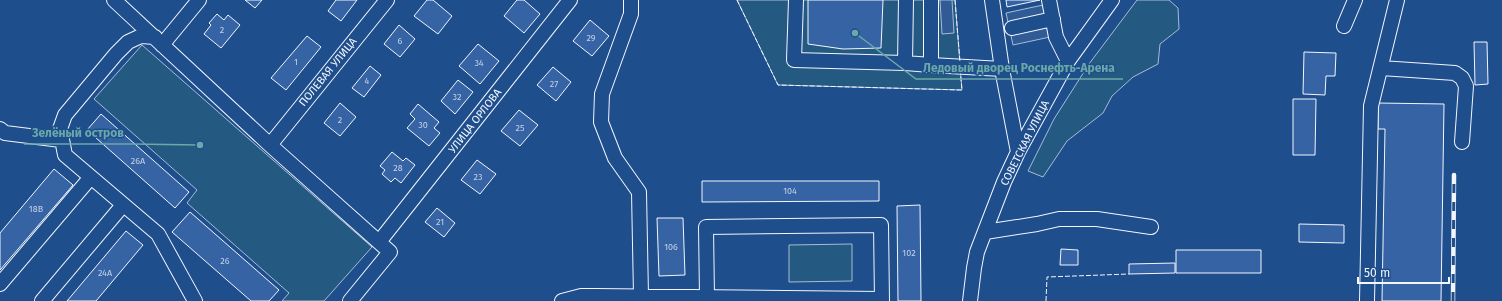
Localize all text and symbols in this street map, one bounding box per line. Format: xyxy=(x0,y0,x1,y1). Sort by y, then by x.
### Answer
house number: 2 xyxy=(220,25,224,35)
house number: 29 xyxy=(586,33,596,43)
street label: ПОЛЕВАЯ УЛИЦА xyxy=(296,35,360,109)
house number: 6 xyxy=(398,36,403,46)
callout: Ледовый дворец Роснефть-Арена xyxy=(916,55,1123,79)
house number: 1 xyxy=(294,57,298,67)
house number: 34 xyxy=(474,58,484,68)
text: Ледовый дворец Роснефть-Арена xyxy=(923,61,1115,75)
house number: 4 xyxy=(365,76,370,86)
house number: 27 xyxy=(550,79,558,89)
street label: УЛИЦА ОРЛОВА xyxy=(446,86,505,156)
house number: 32 xyxy=(453,92,461,102)
street label: СОВЕТСКАЯ УЛИЦА xyxy=(998,98,1052,188)
house number: 2 xyxy=(338,115,342,125)
callout: Зелёный остров xyxy=(24,120,132,144)
house number: 30 xyxy=(418,120,428,130)
house number: 25 xyxy=(516,123,525,133)
text: Зелёный остров xyxy=(31,126,124,140)
house number: 26А xyxy=(131,156,146,166)
house number: 28 xyxy=(393,163,403,173)
house number: 23 xyxy=(474,172,482,182)
house number: 104 xyxy=(783,186,797,196)
house number: 18В xyxy=(29,204,44,214)
house number: 21 xyxy=(436,217,444,227)
house number: 106 xyxy=(664,242,678,252)
house number: 102 xyxy=(902,248,916,258)
house number: 26 xyxy=(220,256,230,266)
scale bar xyxy=(1358,259,1449,285)
text: 50 m xyxy=(1364,266,1390,280)
house number: 24А xyxy=(98,268,113,278)

